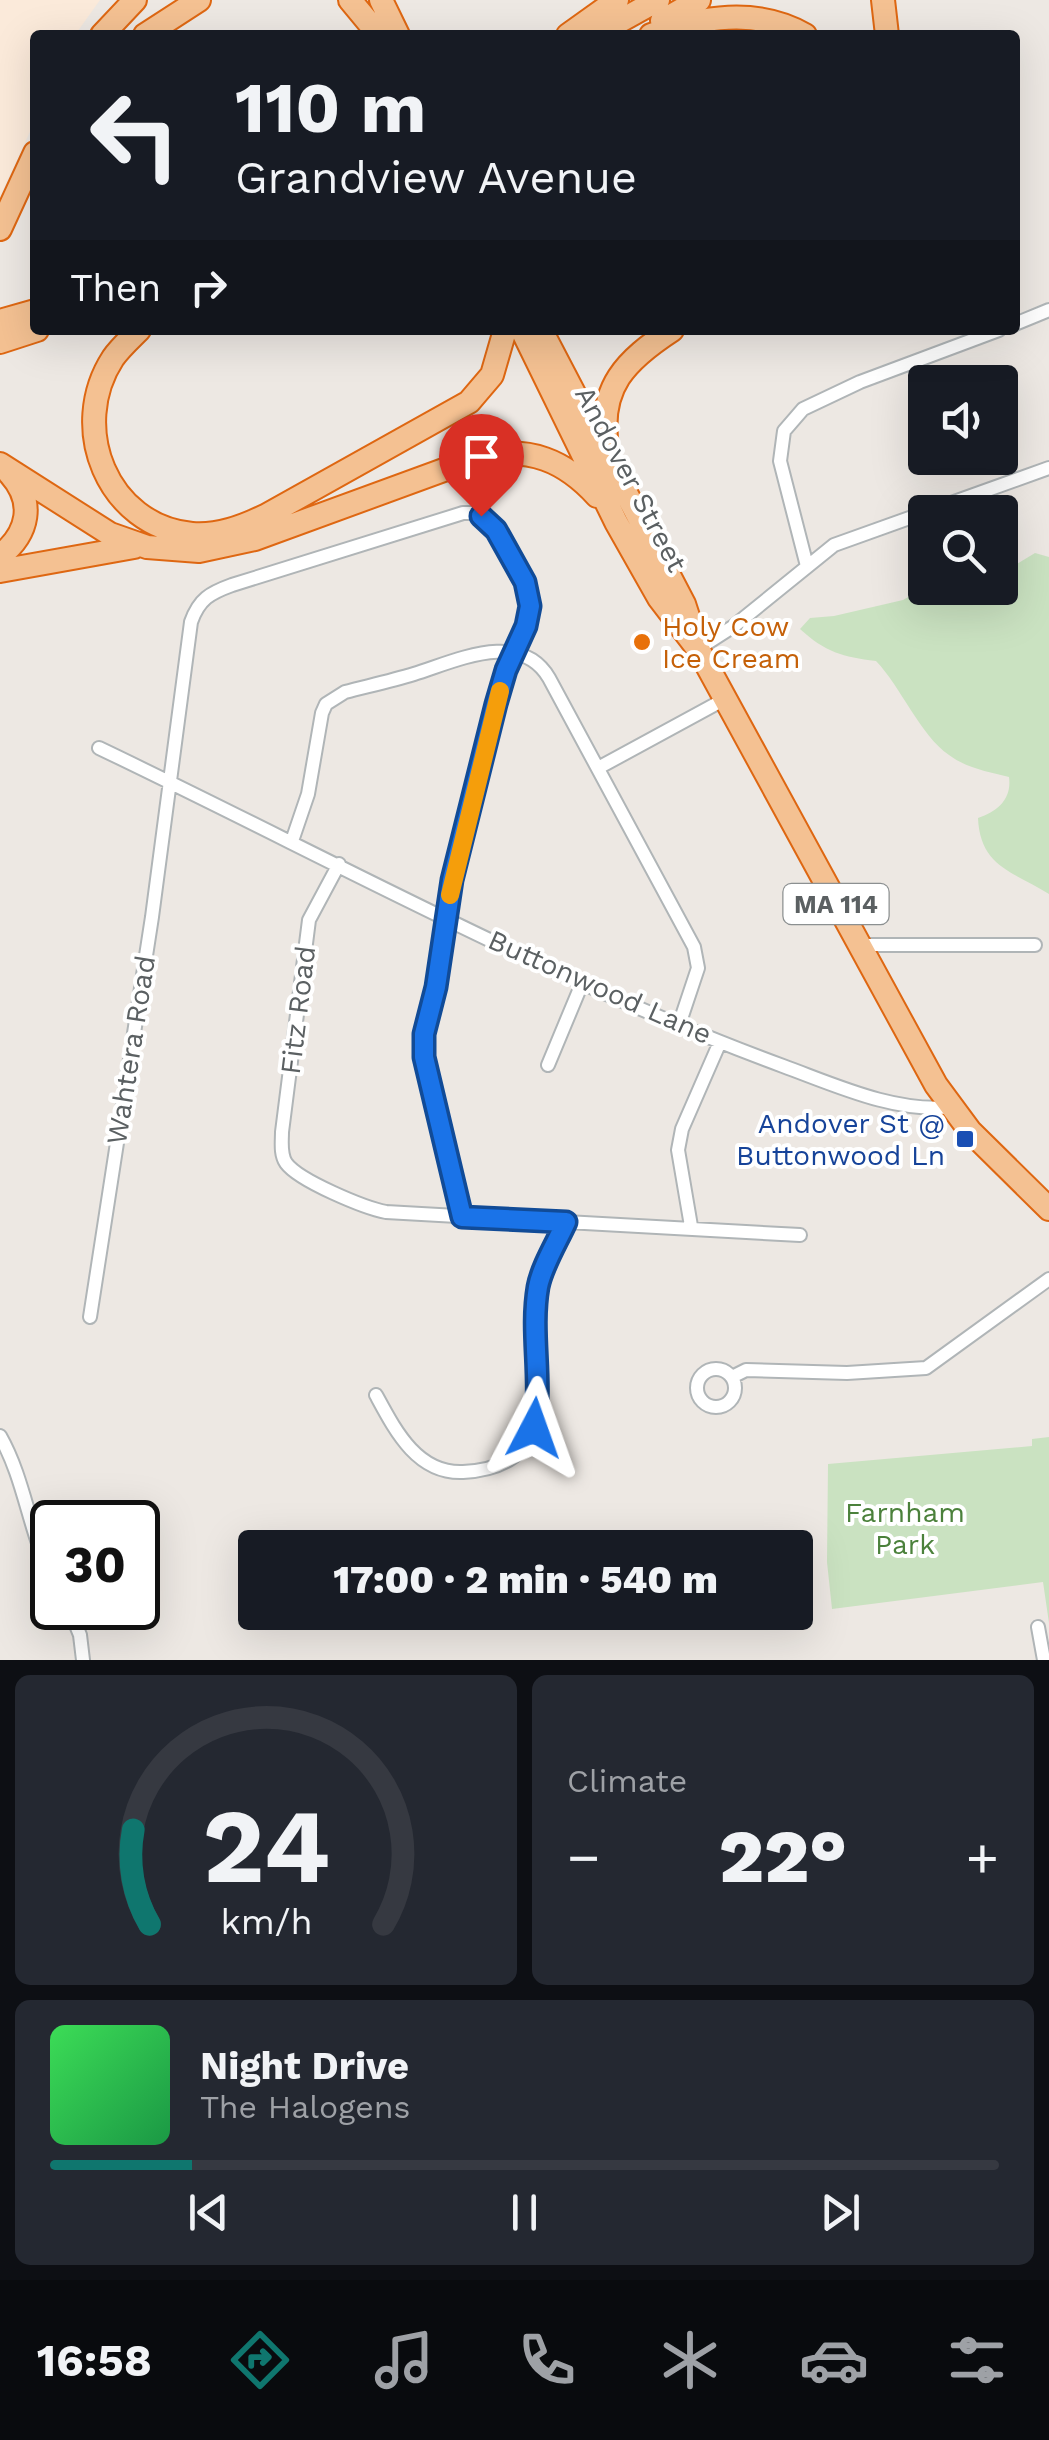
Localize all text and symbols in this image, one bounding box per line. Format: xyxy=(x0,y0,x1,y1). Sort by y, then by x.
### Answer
text: 110 m xyxy=(235,67,426,149)
icon: left xyxy=(70,70,200,200)
text: Grandview Avenue xyxy=(235,151,637,204)
icon: right xyxy=(181,260,236,315)
text: Then xyxy=(70,266,161,310)
map controls xyxy=(908,365,1018,605)
button: sound xyxy=(908,365,1018,475)
street label: Andover Street xyxy=(568,381,694,578)
pin xyxy=(439,414,524,517)
icon: arrive xyxy=(454,429,509,484)
button: search xyxy=(908,495,1018,605)
place label: Holy Cow Ice Cream xyxy=(662,610,800,675)
marker: Holy Cow Ice Cream xyxy=(631,631,653,653)
road number: MA 114 xyxy=(784,884,888,924)
street label: Buttonwood Lane xyxy=(483,923,717,1051)
street label: Fitz Road xyxy=(274,944,322,1076)
street label: Wahtera Road xyxy=(100,953,162,1147)
place label: Andover St @ Buttonwood Ln xyxy=(736,1107,945,1172)
marker: Andover St @ Buttonwood Ln xyxy=(954,1128,976,1150)
position arrow xyxy=(482,1376,586,1480)
park label: Farnham Park xyxy=(845,1496,965,1561)
speed limit sign: 30 xyxy=(30,1500,160,1630)
text: 17:00 · 2 min · 540 m xyxy=(333,1558,718,1602)
text: Climate xyxy=(567,1762,687,1800)
text: 24 xyxy=(202,1785,330,1907)
text: 22° xyxy=(719,1812,847,1900)
text: − xyxy=(567,1825,600,1889)
text: + xyxy=(966,1825,999,1889)
text: km/h xyxy=(220,1901,312,1943)
text: Night Drive xyxy=(200,2044,409,2088)
text: The Halogens xyxy=(200,2088,410,2126)
icon: previous xyxy=(181,2185,236,2240)
icon: pause xyxy=(497,2185,552,2240)
icon: next xyxy=(813,2185,868,2240)
icon: directions xyxy=(225,2325,295,2395)
icon: music xyxy=(369,2325,439,2395)
icon: phone xyxy=(512,2325,582,2395)
icon: climate xyxy=(655,2325,725,2395)
icon: car xyxy=(799,2325,869,2395)
icon: filters xyxy=(942,2325,1012,2395)
text: 16:58 xyxy=(37,2334,152,2387)

